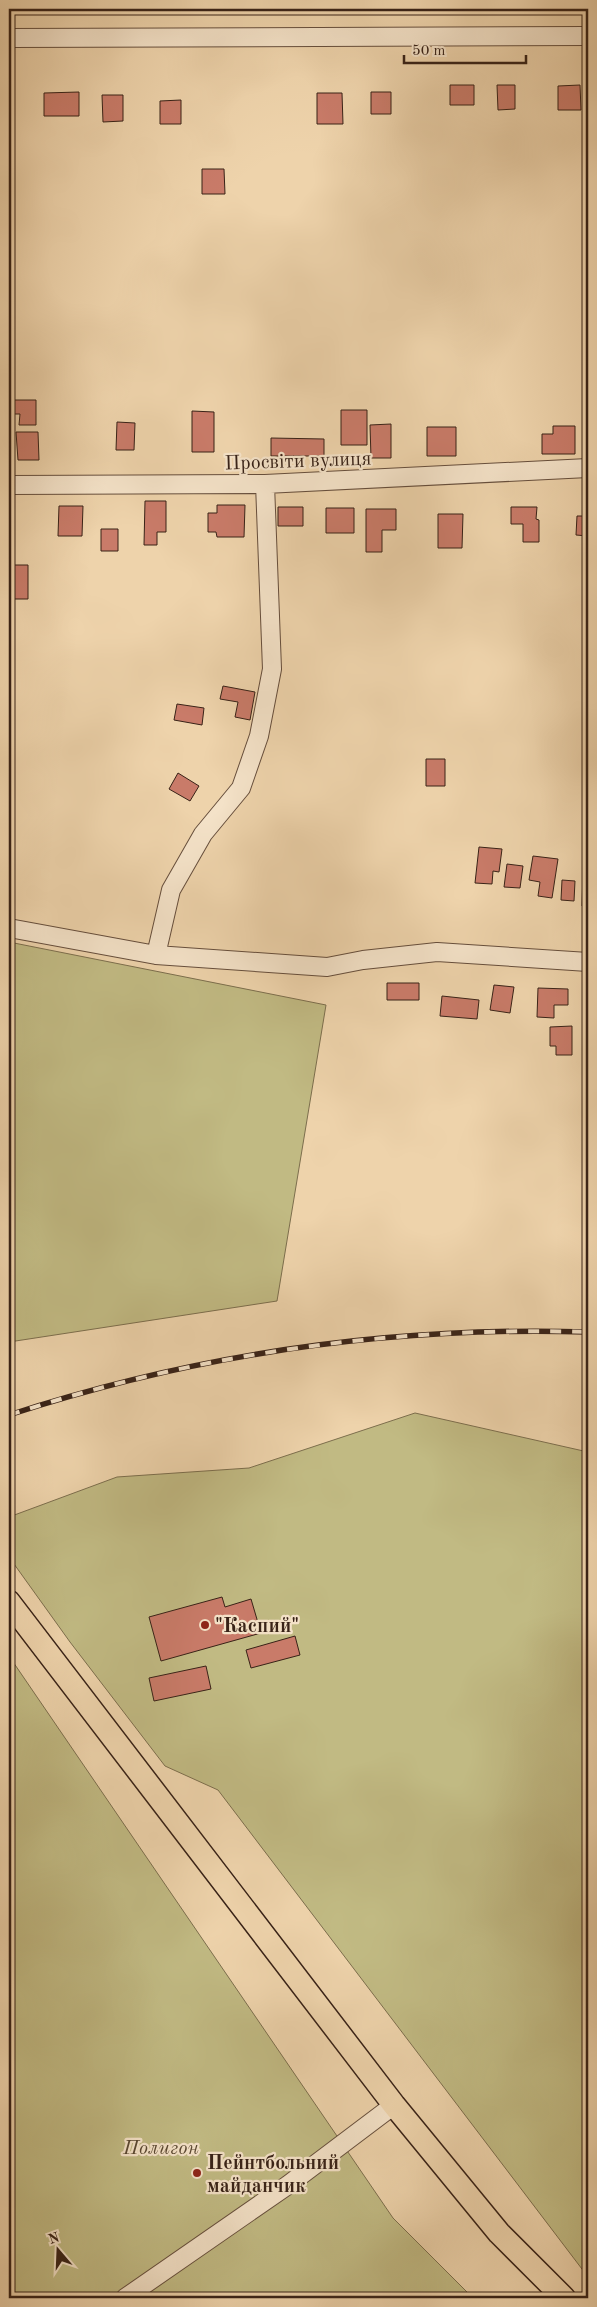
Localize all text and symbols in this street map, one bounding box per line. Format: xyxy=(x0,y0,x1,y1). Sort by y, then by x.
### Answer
scale bar xyxy=(404,32,527,64)
text: 50 m xyxy=(412,44,446,59)
street label: Просвіти вулиця xyxy=(224,449,372,475)
place label: "Каспий" xyxy=(215,1617,299,1637)
marker: "Каспий" xyxy=(199,1619,211,1631)
park label: Полигон xyxy=(122,2139,199,2159)
place label: Пейнтбольний майданчик xyxy=(207,2154,339,2197)
marker: Пейнтбольний майданчик xyxy=(191,2167,203,2179)
north arrow xyxy=(32,2224,82,2274)
text: N xyxy=(47,2230,62,2247)

